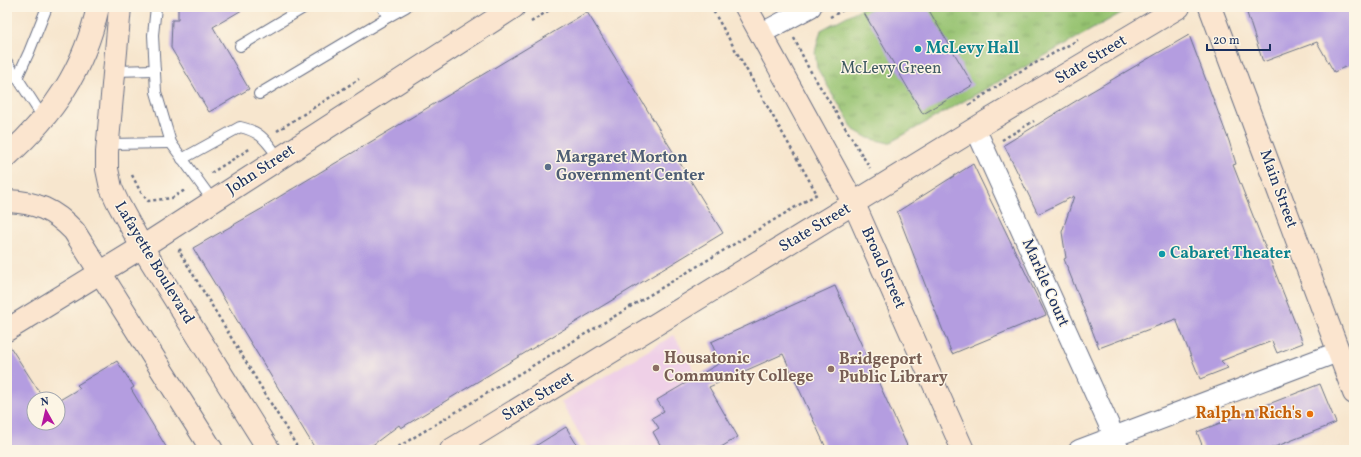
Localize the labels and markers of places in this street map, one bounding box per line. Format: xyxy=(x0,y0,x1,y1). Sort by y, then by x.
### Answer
place label: McLevy Hall xyxy=(926,38,1020,60)
marker: McLevy Hall xyxy=(913,44,923,54)
place label: Margaret Morton Government Center xyxy=(556,147,705,187)
marker: Margaret Morton Government Center xyxy=(543,162,553,172)
place label: Cabaret Theater xyxy=(1170,243,1291,265)
marker: Cabaret Theater xyxy=(1157,249,1167,259)
place label: Housatonic Community College xyxy=(664,348,813,388)
place label: Bridgeport Public Library xyxy=(839,349,948,389)
marker: Housatonic Community College xyxy=(651,363,661,373)
marker: Bridgeport Public Library xyxy=(826,364,836,374)
place label: Ralph n Rich's xyxy=(1195,403,1302,425)
marker: Ralph n Rich's xyxy=(1305,409,1315,419)

